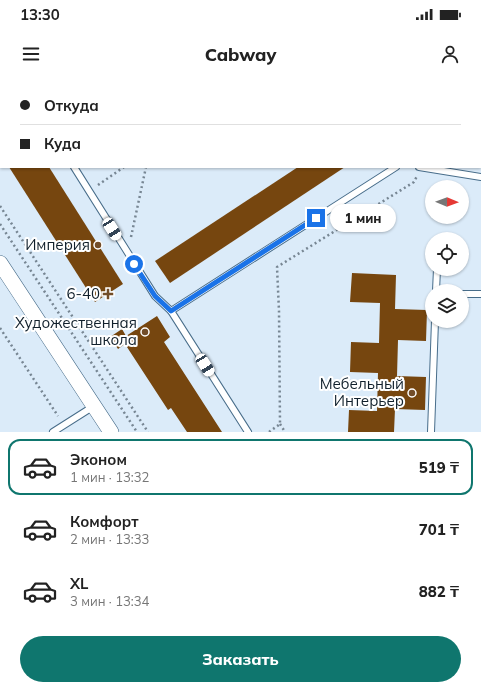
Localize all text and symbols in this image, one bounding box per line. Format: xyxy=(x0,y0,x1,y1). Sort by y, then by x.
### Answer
text: 13:30 xyxy=(20,5,60,24)
icon: menu xyxy=(20,43,42,65)
text: Cabway xyxy=(205,43,276,66)
icon: person xyxy=(439,43,461,65)
text: Откуда xyxy=(44,96,99,115)
text: Куда xyxy=(44,134,81,153)
north arrow xyxy=(425,180,469,224)
map controls xyxy=(425,180,469,328)
callout: 1 мин xyxy=(330,204,396,232)
route end xyxy=(307,209,325,227)
text: 1 мин xyxy=(344,210,382,226)
car xyxy=(101,216,123,242)
button: locate xyxy=(425,232,469,276)
place label: Империя xyxy=(25,235,90,254)
marker: Империя xyxy=(93,240,103,250)
route start xyxy=(125,255,143,273)
place label: 6-40 xyxy=(67,284,100,303)
button: layers xyxy=(425,284,469,328)
marker: 6-40 xyxy=(103,289,113,299)
place label: Художественная школа xyxy=(15,313,137,349)
marker: Художественная школа xyxy=(140,327,150,337)
car xyxy=(194,352,216,378)
place label: Мебельный Интерьер xyxy=(320,374,404,410)
marker: Мебельный Интерьер xyxy=(407,388,417,398)
icon: car xyxy=(22,449,58,485)
text: Эконом xyxy=(70,450,127,469)
text: 519 ₸ xyxy=(419,458,459,477)
text: 1 мин · 13:32 xyxy=(70,469,149,485)
icon: car xyxy=(22,511,58,547)
text: Комфорт xyxy=(70,512,139,531)
text: 701 ₸ xyxy=(419,520,459,539)
text: 2 мин · 13:33 xyxy=(70,531,149,547)
icon: car xyxy=(22,573,58,609)
text: XL xyxy=(70,574,88,593)
text: 882 ₸ xyxy=(419,582,459,601)
text: 3 мин · 13:34 xyxy=(70,593,149,609)
button: Заказать xyxy=(20,636,461,682)

